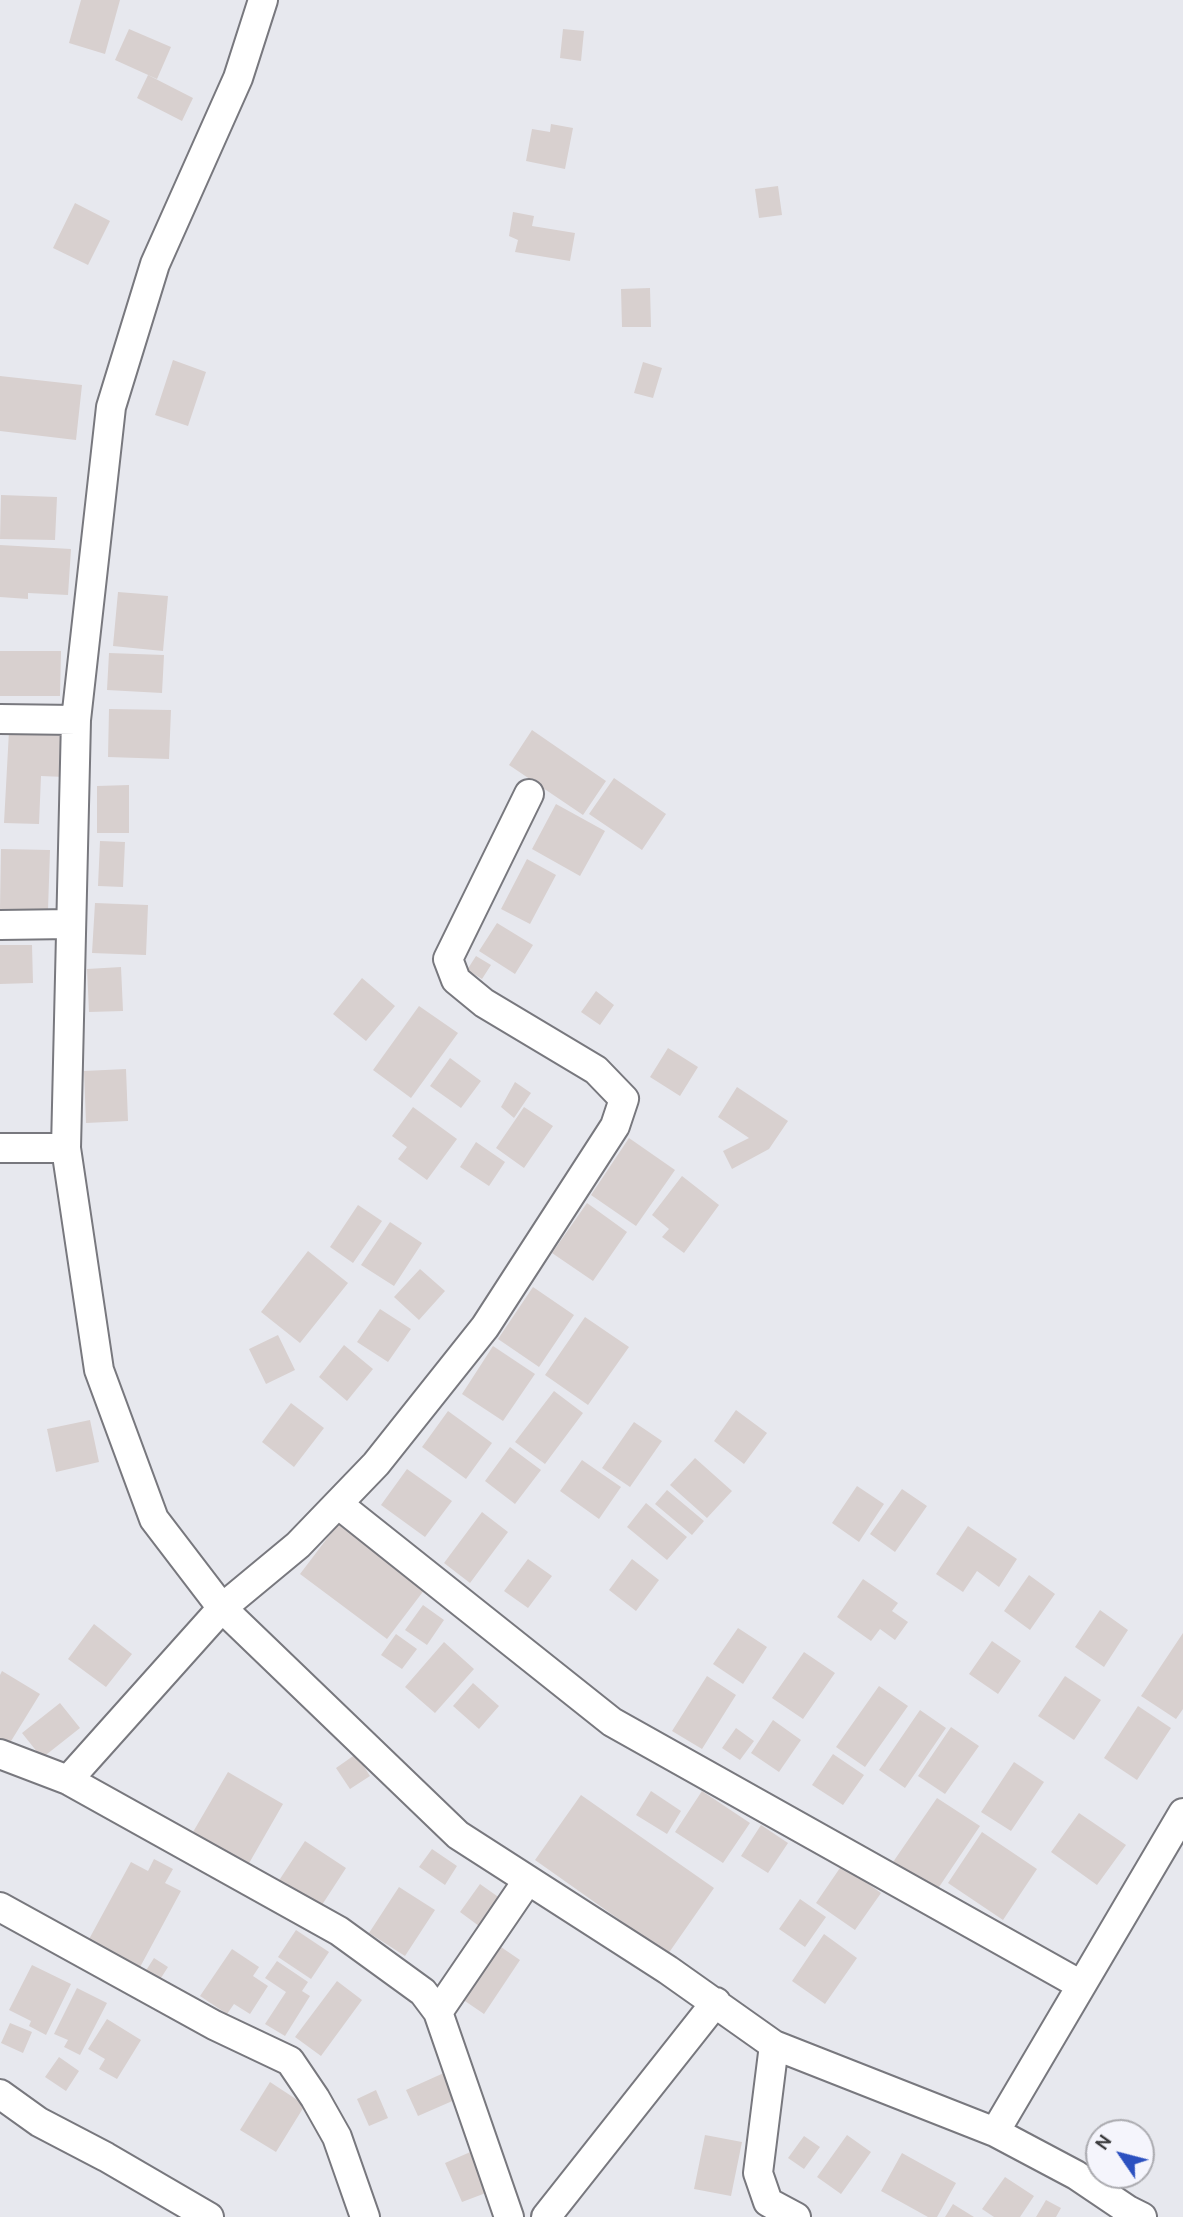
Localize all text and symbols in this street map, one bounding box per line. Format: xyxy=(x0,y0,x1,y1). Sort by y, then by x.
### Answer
north arrow xyxy=(1085,2119,1155,2189)
text: N xyxy=(1091,2131,1118,2156)

